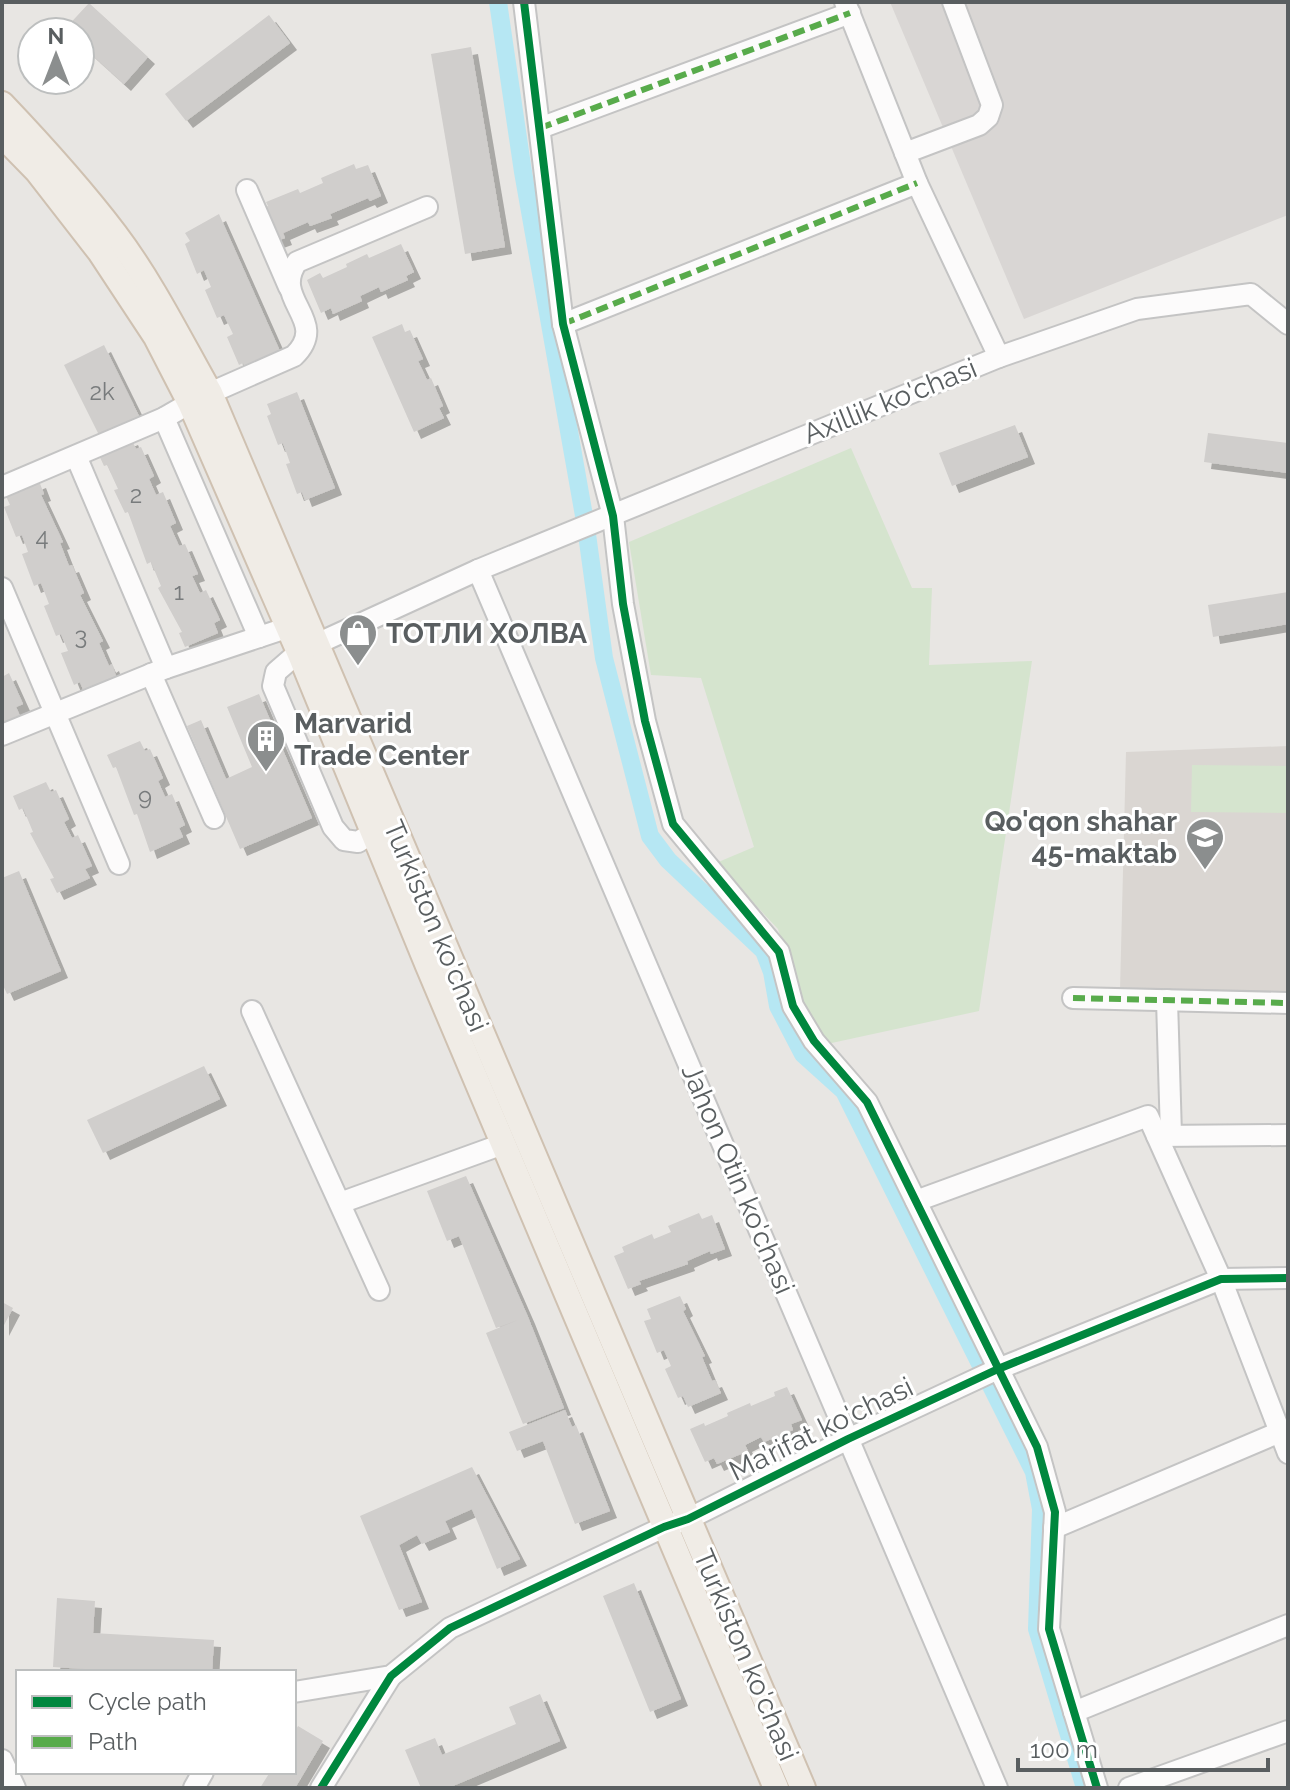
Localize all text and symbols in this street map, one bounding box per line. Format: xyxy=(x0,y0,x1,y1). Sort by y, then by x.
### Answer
north arrow xyxy=(16,16,96,96)
text: N xyxy=(48,23,64,49)
street label: Axillik ko'chasi xyxy=(799,351,981,451)
house number: 2k xyxy=(89,377,115,406)
house number: 2 xyxy=(130,480,142,509)
house number: 4 xyxy=(35,522,49,551)
house number: 1 xyxy=(174,577,184,606)
shop icon: ТОТЛИ ХОЛВА xyxy=(337,612,379,667)
place label: ТОТЛИ ХОЛВА xyxy=(386,617,587,650)
house number: 3 xyxy=(75,621,87,650)
place label: Marvarid Trade Center xyxy=(294,707,469,772)
building icon: Marvarid Trade Center xyxy=(245,718,287,773)
house number: 9 xyxy=(138,782,152,811)
place label: Qo'qon shahar 45-maktab xyxy=(984,805,1177,870)
street label: Turkiston ko'chasi xyxy=(377,815,495,1037)
school or university icon: Qo'qon shahar 45-maktab xyxy=(1184,816,1226,871)
street label: Jahon Otin ko'chasi xyxy=(675,1059,801,1299)
street label: Ma’rifat ko'chasi xyxy=(724,1370,918,1488)
street label: Turkiston ko'chasi xyxy=(687,1544,805,1766)
legend xyxy=(16,1670,296,1774)
text: Cycle path xyxy=(88,1687,207,1716)
scale bar xyxy=(1018,1722,1268,1772)
text: Path xyxy=(88,1727,138,1756)
text: 100 m xyxy=(1030,1735,1098,1764)

